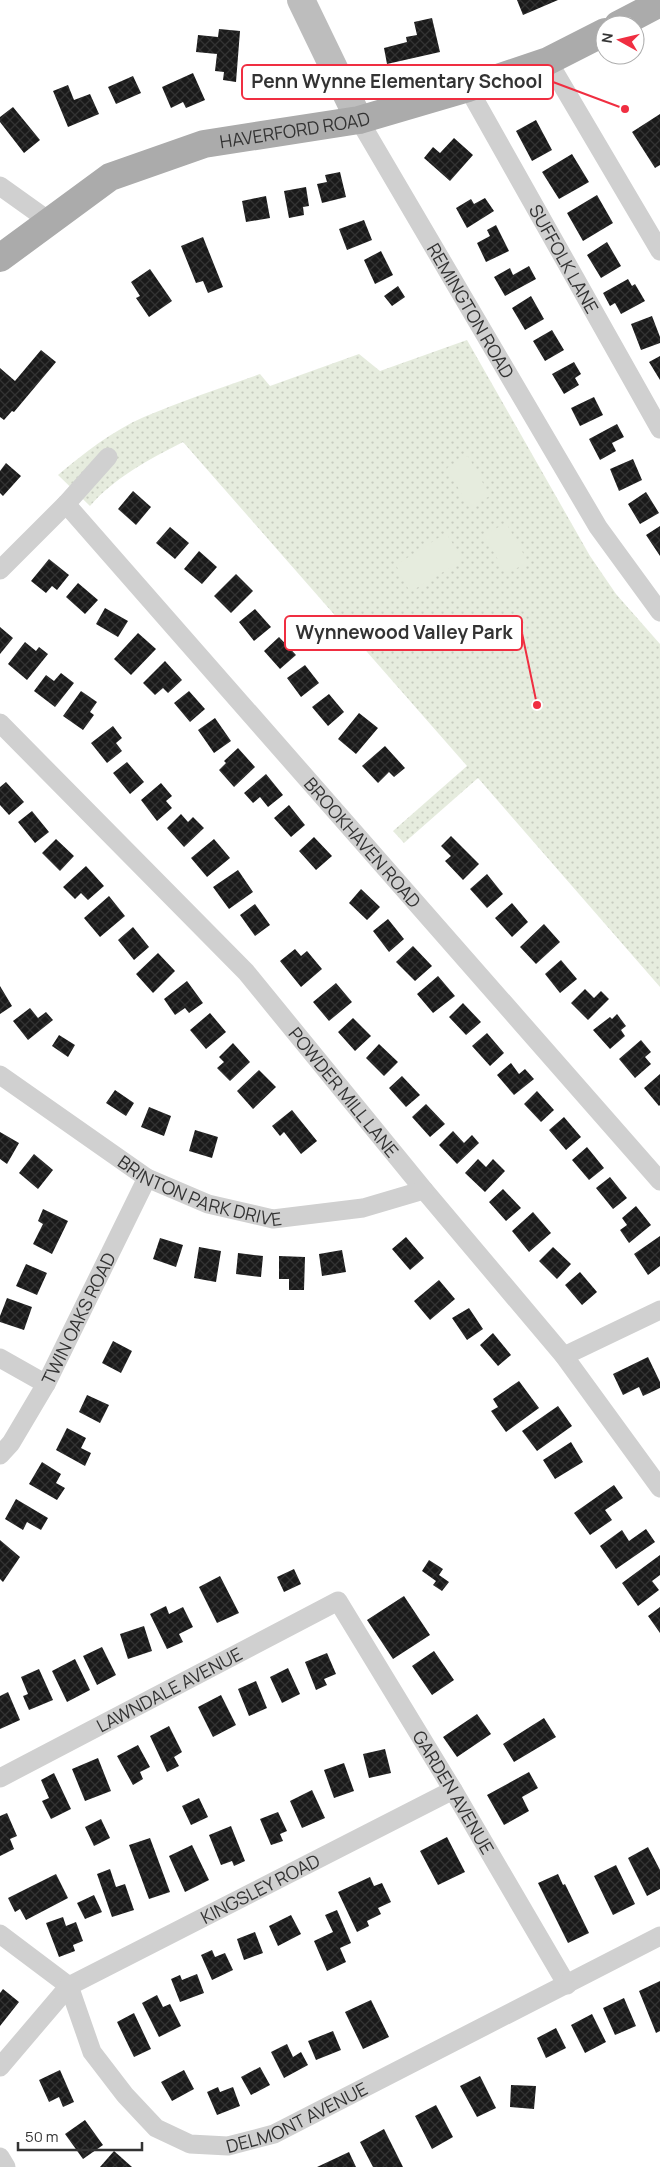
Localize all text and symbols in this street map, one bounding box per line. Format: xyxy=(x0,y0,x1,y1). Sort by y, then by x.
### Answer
north arrow xyxy=(595,15,645,65)
text: N xyxy=(597,32,617,44)
callout: Penn Wynne Elementary School xyxy=(242,65,553,99)
text: Penn Wynne Elementary School xyxy=(251,68,543,94)
street label: HAVERFORD ROAD xyxy=(218,105,373,153)
street label: SUFFOLK LANE xyxy=(524,200,604,318)
street label: REMINGTON ROAD xyxy=(422,239,520,383)
callout: Wynnewood Valley Park xyxy=(285,616,522,650)
text: Wynnewood Valley Park xyxy=(296,619,513,645)
street label: BROOKHAVEN ROAD xyxy=(299,772,427,913)
street label: POWDER MILL LANE xyxy=(284,1022,404,1162)
street label: BRINTON PARK DRIVE xyxy=(113,1149,283,1231)
street label: TWIN OAKS ROAD xyxy=(36,1248,121,1388)
street label: LAWNDALE AVENUE xyxy=(92,1641,246,1737)
street label: GARDEN AVENUE xyxy=(408,1726,500,1858)
street label: KINGSLEY ROAD xyxy=(196,1848,324,1929)
street label: DELMONT AVENUE xyxy=(223,2076,371,2158)
scale bar xyxy=(18,2120,141,2152)
text: 50 m xyxy=(25,2126,59,2147)

